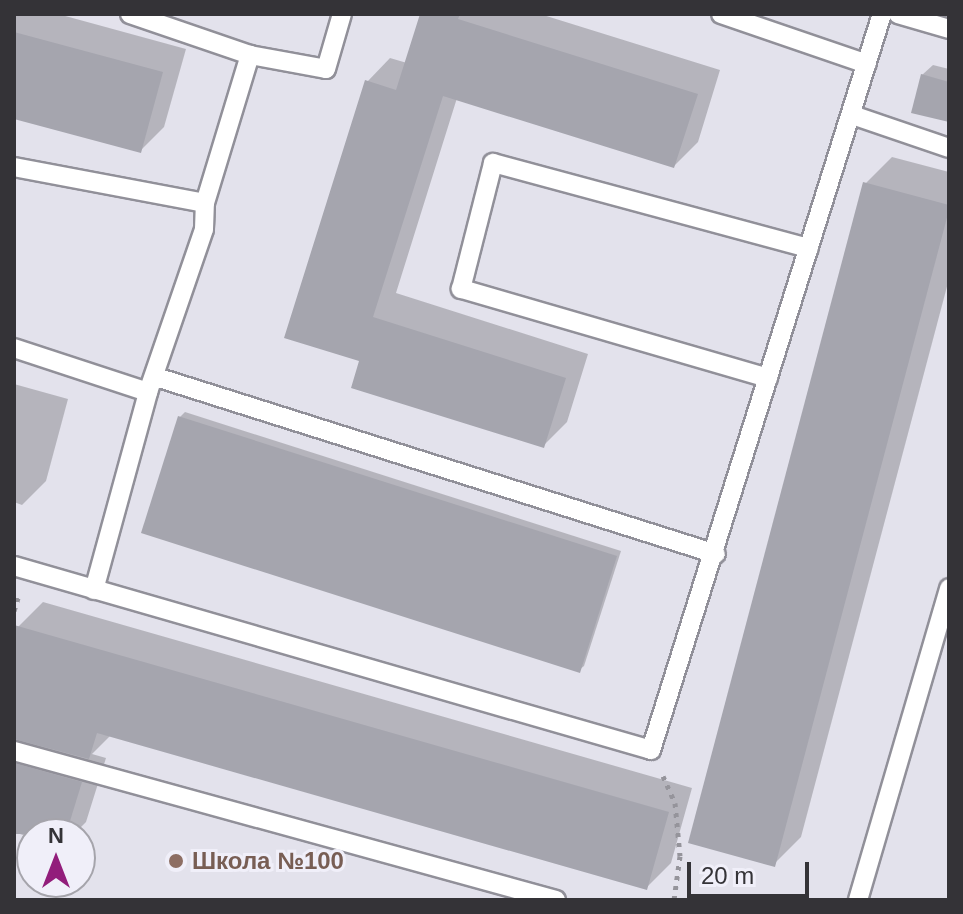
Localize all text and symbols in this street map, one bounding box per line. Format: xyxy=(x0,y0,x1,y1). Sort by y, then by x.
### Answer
north arrow xyxy=(16,818,96,898)
text: N xyxy=(48,823,64,848)
scale bar xyxy=(691,846,813,896)
place label: Школа №100 xyxy=(192,847,344,875)
marker: Школа №100 xyxy=(167,852,185,870)
text: 20 m xyxy=(701,862,754,889)

